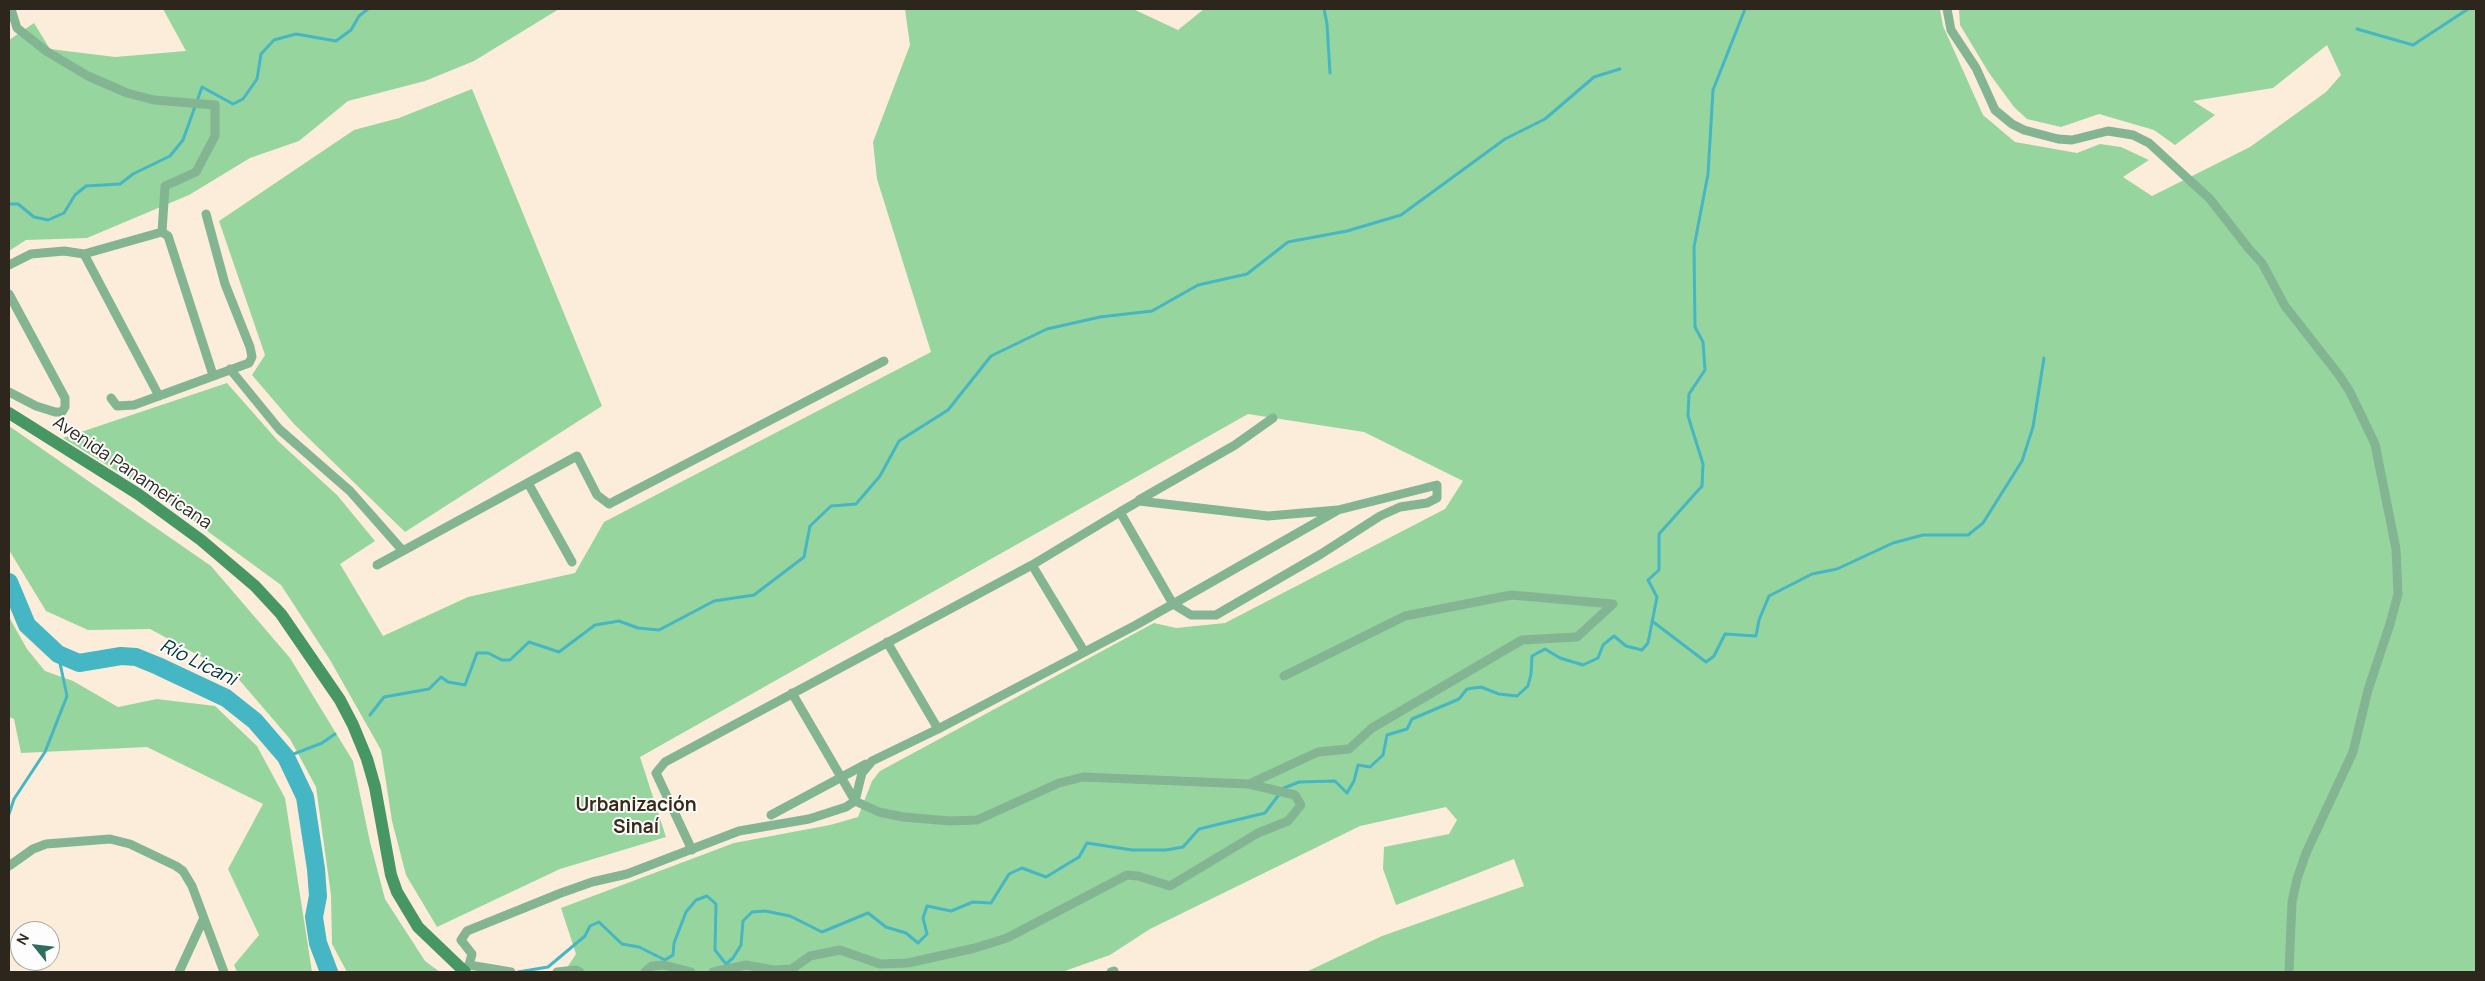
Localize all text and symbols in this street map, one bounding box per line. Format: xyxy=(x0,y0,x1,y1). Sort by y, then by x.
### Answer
street label: Avenida Panamericana xyxy=(48,412,216,534)
water label: Río Licani xyxy=(156,635,240,691)
district label: Urbanización Sinaí xyxy=(575,795,697,839)
north arrow xyxy=(10,921,60,971)
text: N xyxy=(12,930,33,948)

